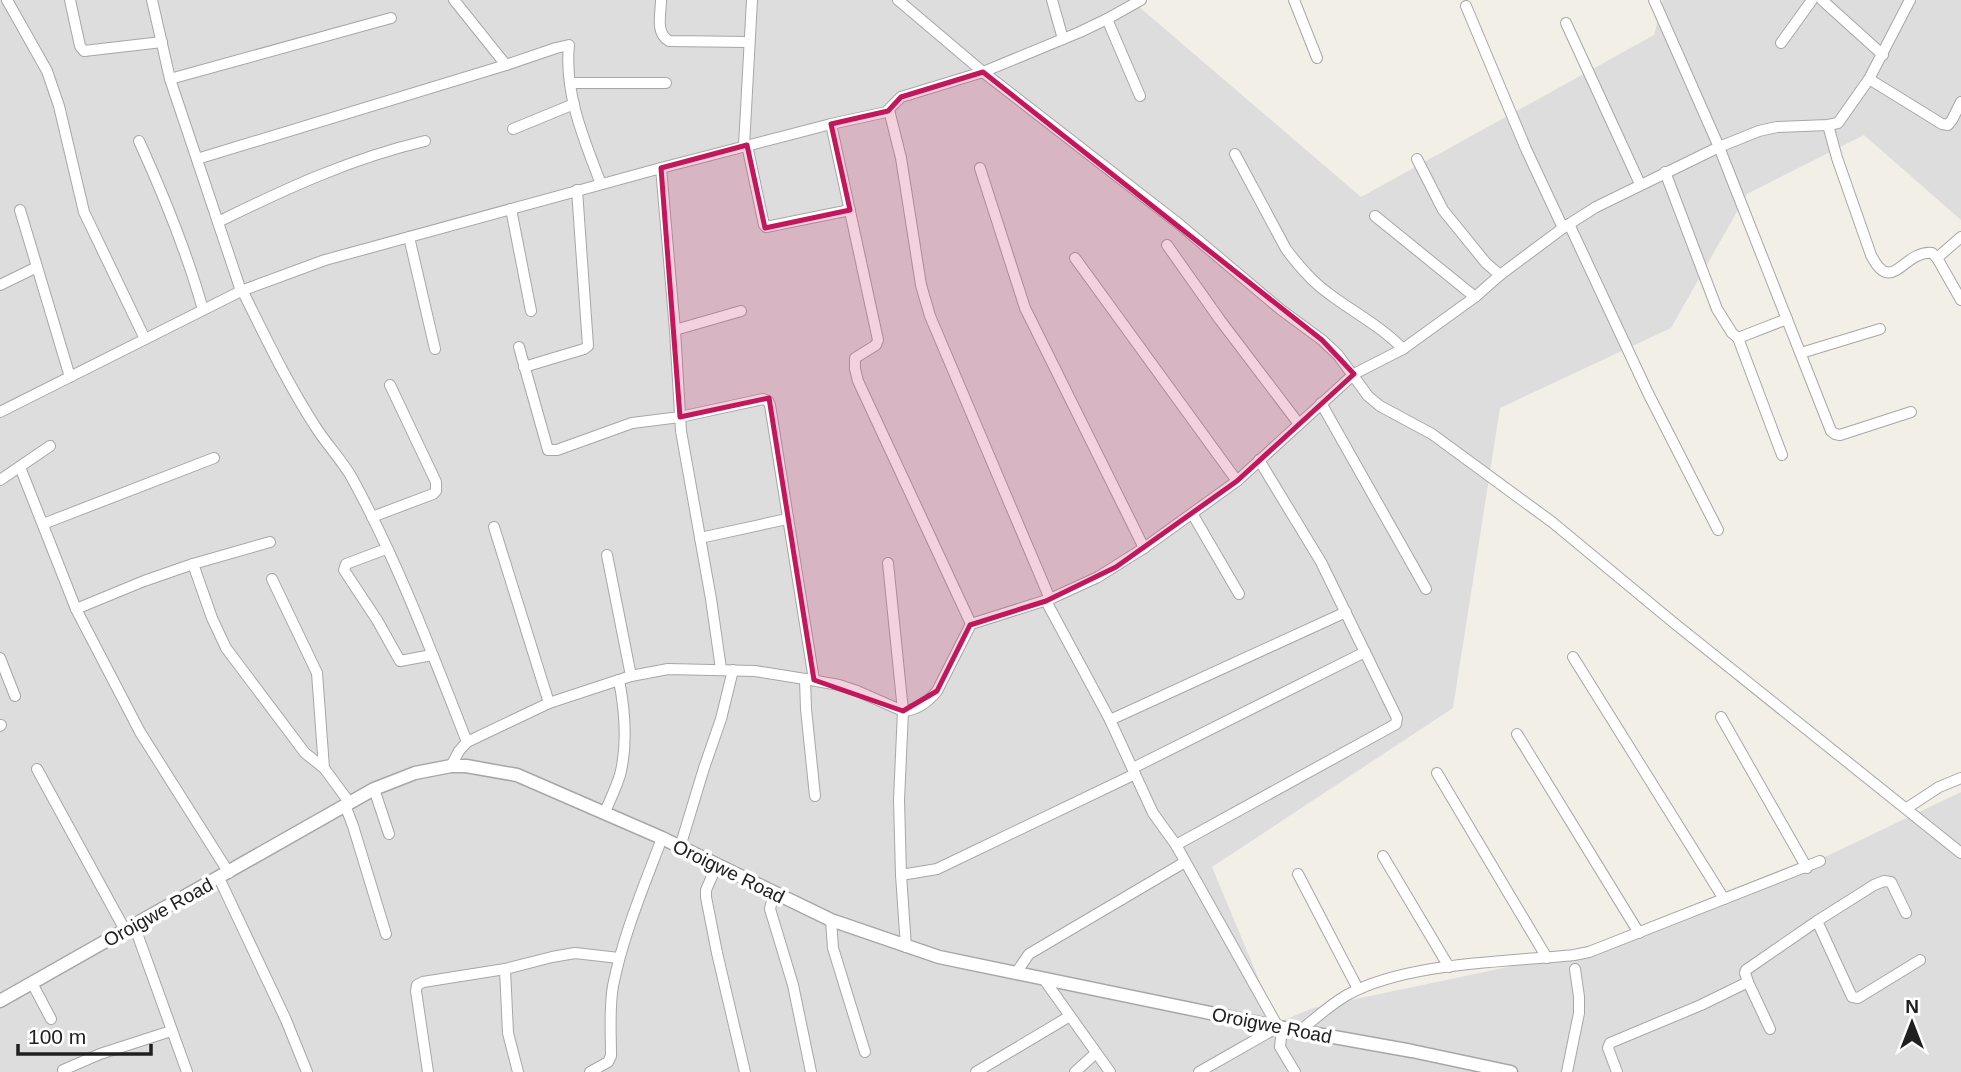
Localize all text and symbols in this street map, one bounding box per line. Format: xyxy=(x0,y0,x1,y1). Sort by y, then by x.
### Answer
street label: Oroigwe Road xyxy=(670,835,788,908)
street label: Oroigwe Road xyxy=(100,874,216,951)
north arrow xyxy=(1877,988,1947,1058)
text: N xyxy=(1905,996,1919,1017)
street label: Oroigwe Road xyxy=(1210,1004,1334,1047)
scale bar xyxy=(18,1012,150,1056)
text: 100 m xyxy=(28,1025,86,1048)

